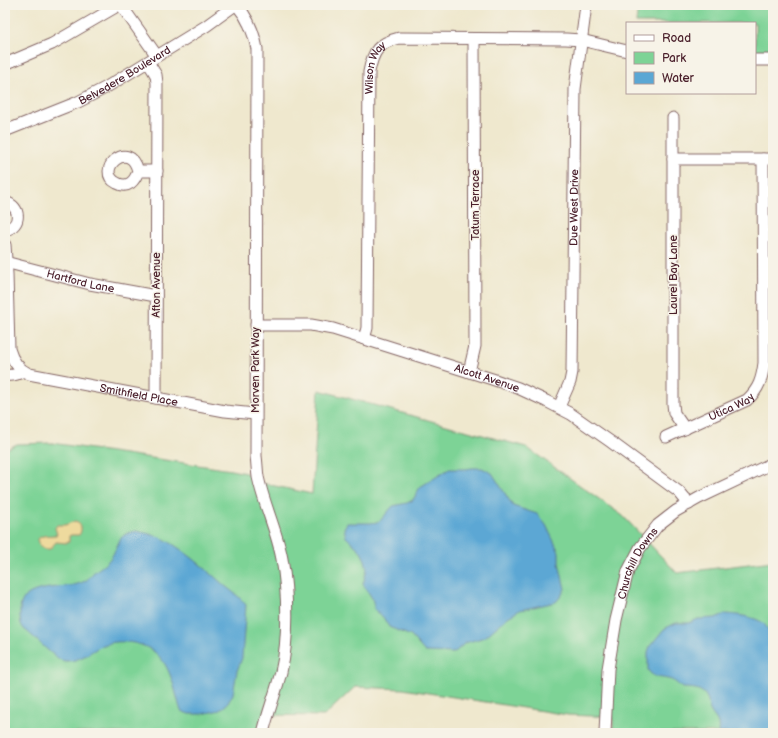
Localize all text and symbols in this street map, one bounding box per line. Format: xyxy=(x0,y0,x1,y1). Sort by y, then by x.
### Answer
legend xyxy=(626,22,756,94)
text: Road xyxy=(662,31,691,46)
street label: Wilson Way xyxy=(363,39,388,94)
street label: Belvedere Boulevard xyxy=(76,43,173,108)
text: Park xyxy=(662,51,686,66)
text: Water xyxy=(662,71,694,86)
street label: Tatum Terrace xyxy=(469,169,482,241)
street label: Due West Drive xyxy=(567,169,581,246)
street label: Laurel Bay Lane xyxy=(667,235,680,315)
street label: Afton Avenue xyxy=(150,252,163,318)
street label: Hartford Lane xyxy=(45,267,116,295)
street label: Morven Park Way xyxy=(249,327,262,413)
street label: Alcott Avenue xyxy=(453,362,522,395)
street label: Smithfield Place xyxy=(99,381,179,409)
street label: Utica Way xyxy=(707,390,757,424)
street label: Churchill Downs xyxy=(615,525,661,601)

